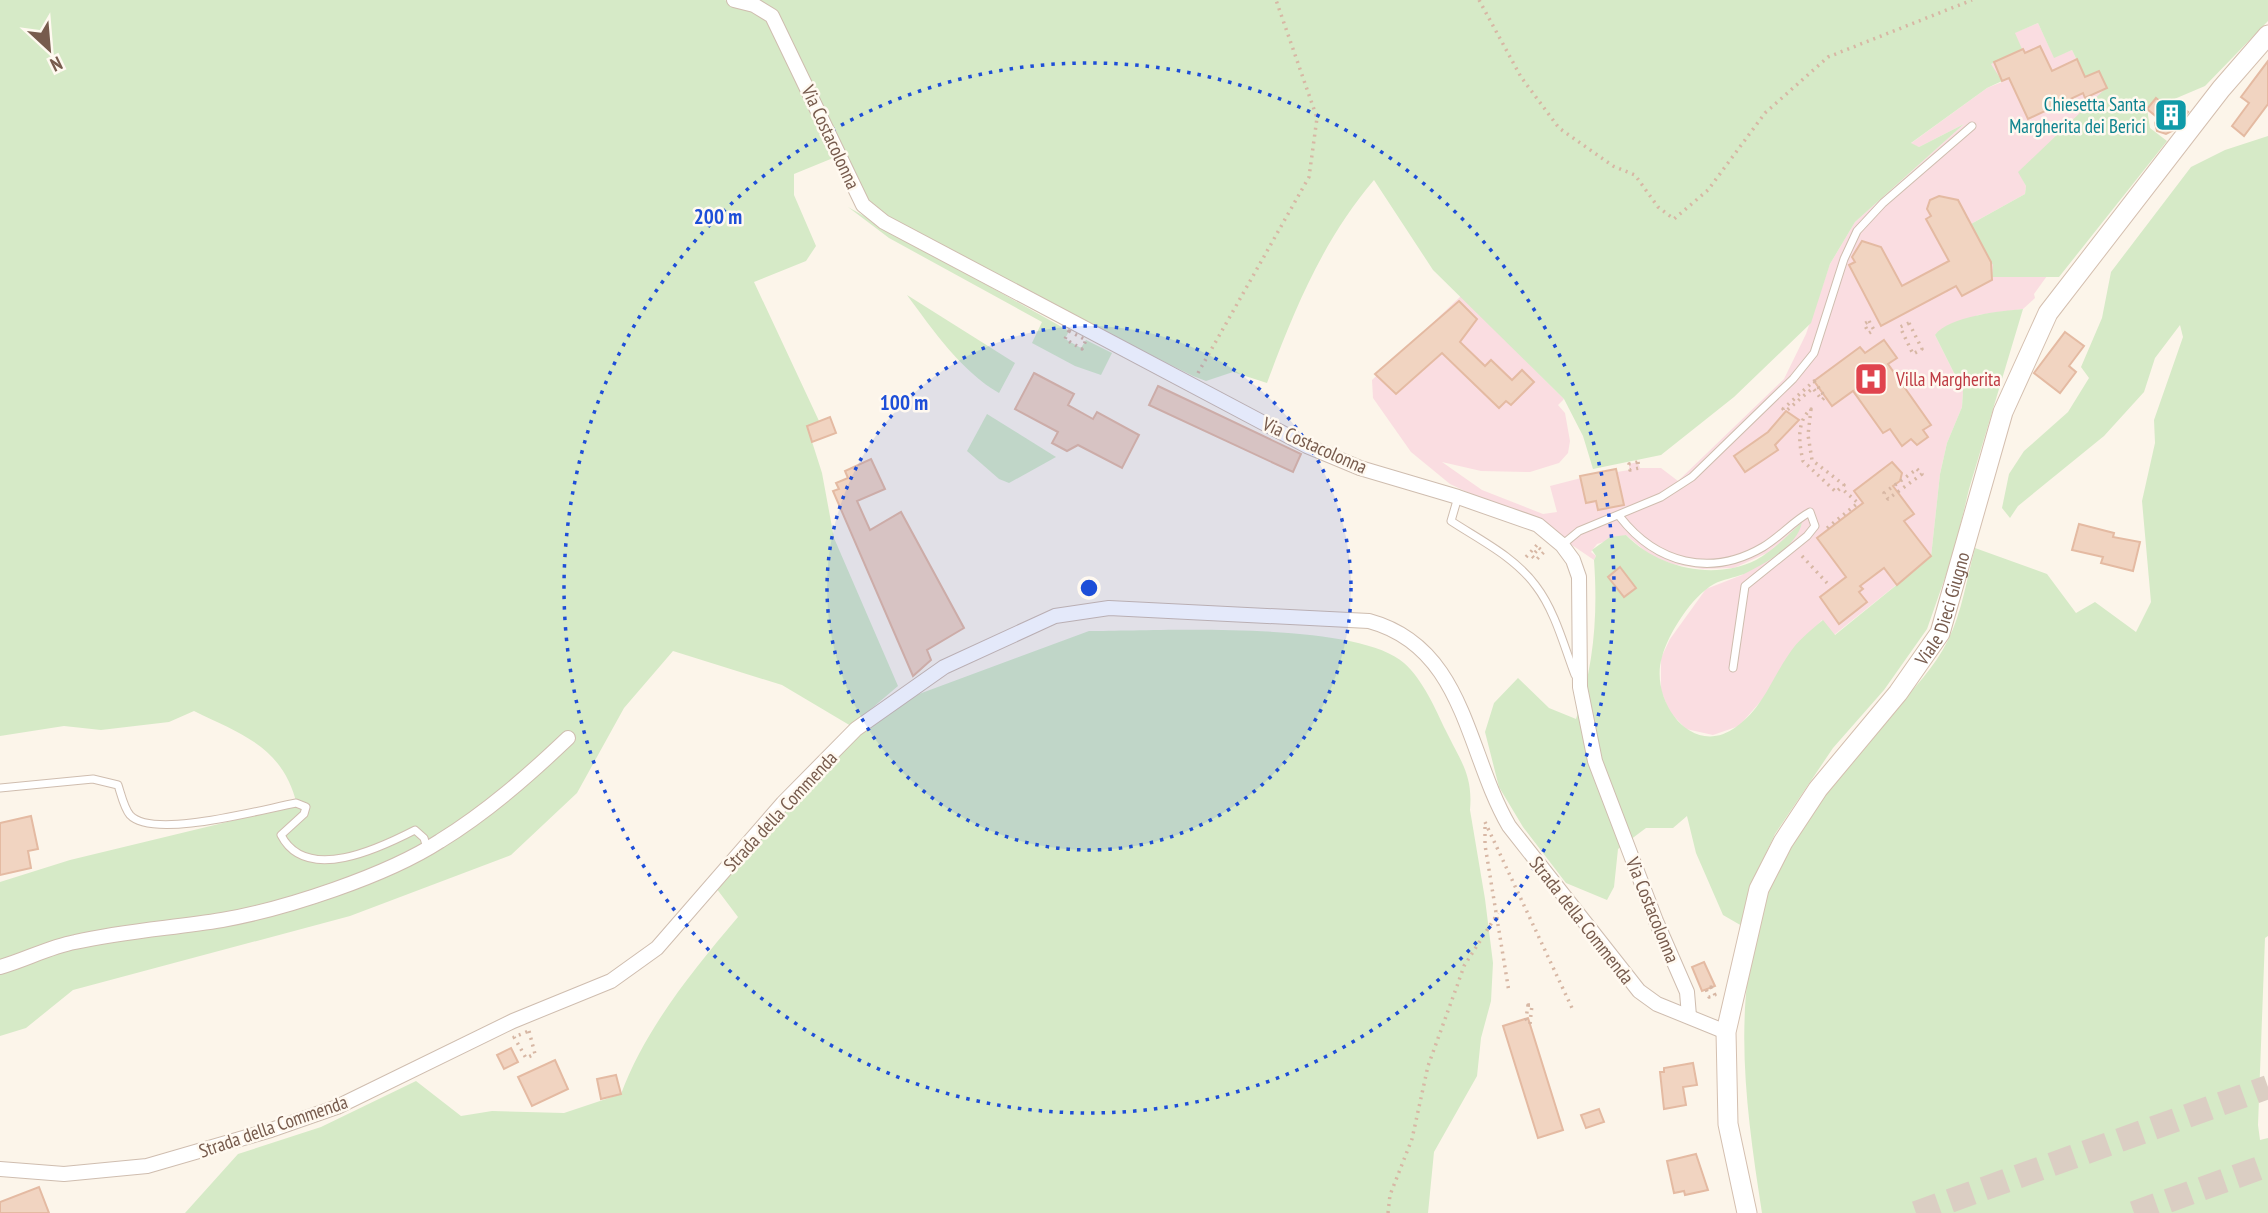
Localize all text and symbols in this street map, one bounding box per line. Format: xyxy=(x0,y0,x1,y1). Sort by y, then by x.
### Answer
north arrow xyxy=(14,14,84,84)
text: N xyxy=(47,51,66,77)
street label: Via Costacolonna xyxy=(796,80,865,193)
place label: Chiesetta Santa Margherita dei Berici xyxy=(2009,92,2146,138)
building icon: Chiesetta Santa Margherita dei Berici xyxy=(2152,96,2190,134)
text: 200 m xyxy=(694,203,742,230)
hospital icon: Villa Margherita xyxy=(1852,360,1890,398)
place label: Villa Margherita xyxy=(1895,367,2001,391)
text: 100 m xyxy=(880,389,928,416)
street label: Via Costacolonna xyxy=(1258,411,1371,479)
street label: Viale Dieci Giugno xyxy=(1909,549,1975,670)
centre of rings xyxy=(1077,576,1101,600)
street label: Strada della Commenda xyxy=(718,746,842,876)
street label: Strada della Commenda xyxy=(1525,851,1639,989)
street label: Via Costacolonna xyxy=(1621,853,1685,966)
street label: Strada della Commenda xyxy=(195,1089,351,1163)

